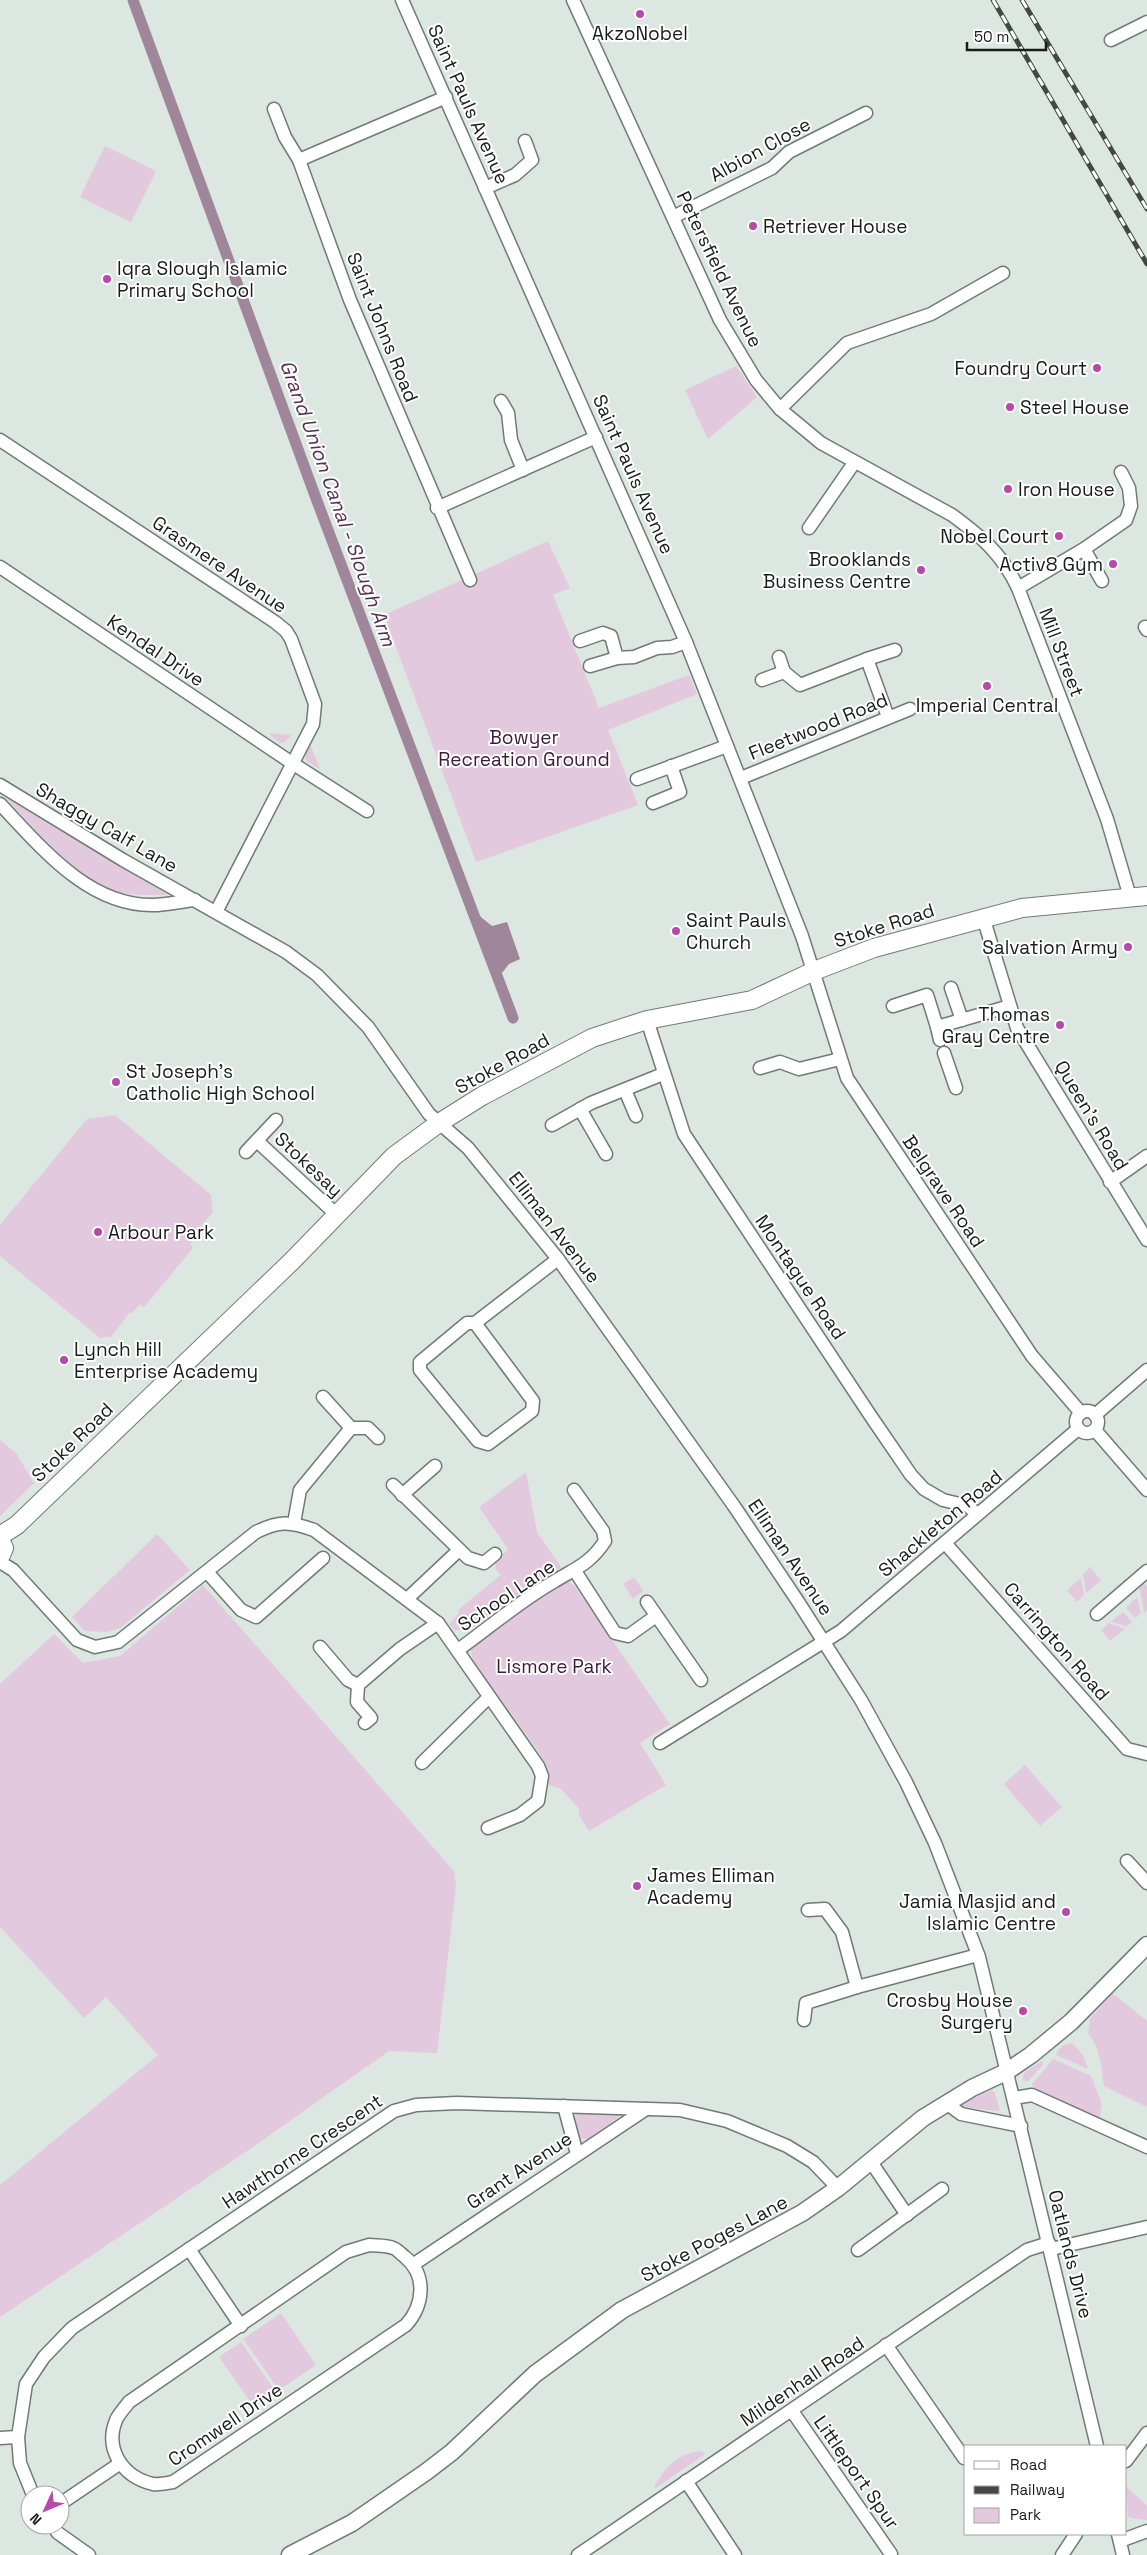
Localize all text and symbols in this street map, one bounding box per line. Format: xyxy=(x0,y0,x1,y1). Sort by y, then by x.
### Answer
marker: AkzoNobel xyxy=(634,8,646,20)
street label: Saint Pauls Avenue xyxy=(422,20,515,188)
scale bar xyxy=(967,20,1046,52)
place label: AkzoNobel xyxy=(592,21,688,46)
text: 50 m xyxy=(974,27,1009,46)
street label: Albion Close xyxy=(705,111,815,187)
street label: Petersfield Avenue xyxy=(671,187,768,351)
place label: Retriever House xyxy=(763,214,908,239)
marker: Retriever House xyxy=(747,220,759,232)
street label: Saint Johns Road xyxy=(341,249,424,406)
place label: Iqra Slough Islamic Primary School xyxy=(117,256,288,303)
marker: Iqra Slough Islamic Primary School xyxy=(101,273,113,285)
water label: Grand Union Canal - Slough Arm xyxy=(274,356,402,650)
place label: Foundry Court xyxy=(954,356,1087,381)
marker: Foundry Court xyxy=(1091,362,1103,374)
street label: Saint Pauls Avenue xyxy=(587,390,680,558)
place label: Steel House xyxy=(1020,395,1129,420)
marker: Steel House xyxy=(1004,401,1016,413)
place label: Iron House xyxy=(1018,477,1115,502)
marker: Iron House xyxy=(1002,483,1014,495)
street label: Grasmere Avenue xyxy=(147,510,292,619)
place label: Nobel Court xyxy=(940,524,1049,549)
marker: Nobel Court xyxy=(1053,530,1065,542)
place label: Brooklands Business Centre xyxy=(763,547,911,594)
place label: Activ8 Gym xyxy=(999,552,1103,577)
marker: Activ8 Gym xyxy=(1107,558,1119,570)
marker: Brooklands Business Centre xyxy=(915,564,927,576)
street label: Mill Street xyxy=(1033,604,1090,700)
street label: Kendal Drive xyxy=(102,609,209,692)
marker: Imperial Central xyxy=(981,680,993,692)
street label: Fleetwood Road xyxy=(745,687,892,766)
place label: Imperial Central xyxy=(916,693,1058,718)
park label: Bowyer Recreation Ground xyxy=(438,725,610,772)
street label: Shaggy Calf Lane xyxy=(31,777,182,878)
street label: Stoke Road xyxy=(831,897,938,953)
place label: Saint Pauls Church xyxy=(686,908,786,955)
marker: Saint Pauls Church xyxy=(670,925,682,937)
place label: Salvation Army xyxy=(982,935,1118,960)
marker: Salvation Army xyxy=(1122,941,1134,953)
place label: Thomas Gray Centre xyxy=(942,1002,1050,1049)
marker: Thomas Gray Centre xyxy=(1054,1019,1066,1031)
street label: Stoke Road xyxy=(451,1027,554,1100)
street label: Queen's Road xyxy=(1049,1056,1134,1175)
place label: St Joseph's Catholic High School xyxy=(126,1059,315,1106)
marker: St Joseph's Catholic High School xyxy=(110,1076,122,1088)
street label: Stokesay xyxy=(269,1126,348,1202)
street label: Belgrave Road xyxy=(897,1130,990,1252)
street label: Elliman Avenue xyxy=(503,1166,606,1288)
street label: Montague Road xyxy=(750,1210,852,1345)
place label: Arbour Park xyxy=(108,1220,214,1245)
marker: Arbour Park xyxy=(92,1226,104,1238)
place label: Lynch Hill Enterprise Academy xyxy=(74,1337,258,1384)
marker: Lynch Hill Enterprise Academy xyxy=(58,1354,70,1366)
street label: Stoke Road xyxy=(26,1397,119,1488)
street label: Shackleton Road xyxy=(873,1464,1007,1583)
street label: Elliman Avenue xyxy=(742,1494,839,1620)
street label: School Lane xyxy=(453,1554,560,1637)
street label: Carrington Road xyxy=(998,1577,1115,1706)
park label: Lismore Park xyxy=(496,1654,612,1679)
place label: James Elliman Academy xyxy=(647,1863,775,1910)
marker: James Elliman Academy xyxy=(631,1880,643,1892)
place label: Jamia Masjid and Islamic Centre xyxy=(899,1889,1056,1936)
marker: Jamia Masjid and Islamic Centre xyxy=(1060,1906,1072,1918)
place label: Crosby House Surgery xyxy=(886,1988,1013,2035)
marker: Crosby House Surgery xyxy=(1017,2005,1029,2017)
street label: Hawthorne Crescent xyxy=(217,2088,387,2214)
street label: Grant Avenue xyxy=(462,2126,577,2215)
street label: Oatlands Drive xyxy=(1042,2187,1099,2321)
street label: Stoke Poges Lane xyxy=(636,2189,792,2288)
street label: Mildenhall Road xyxy=(735,2331,869,2432)
street label: Cromwell Drive xyxy=(163,2377,287,2472)
street label: Littleport Spur xyxy=(808,2411,905,2534)
legend xyxy=(964,2445,1127,2535)
text: Road xyxy=(1010,2455,1047,2474)
text: Railway xyxy=(1010,2480,1065,2499)
north arrow xyxy=(20,2485,70,2535)
text: Park xyxy=(1010,2505,1041,2524)
text: N xyxy=(26,2509,45,2529)

